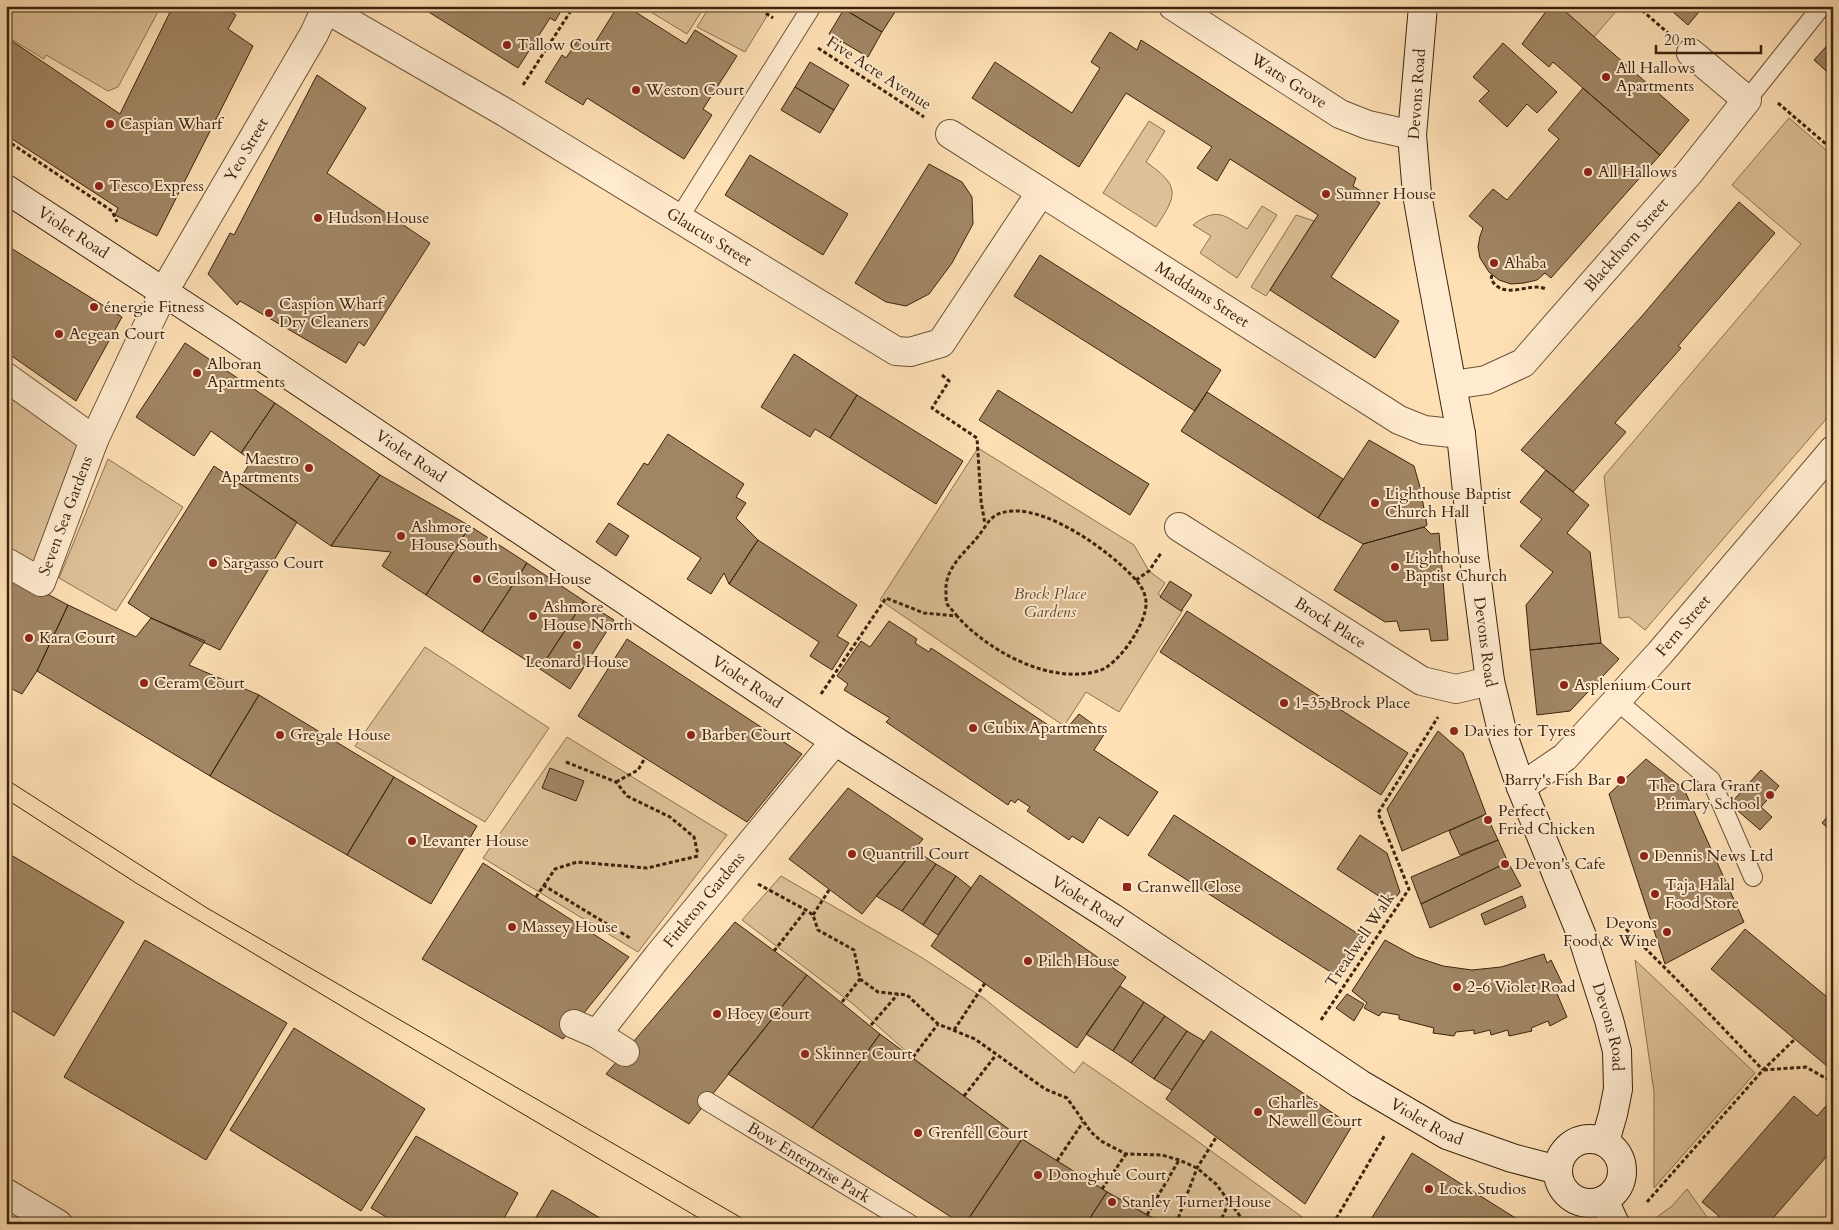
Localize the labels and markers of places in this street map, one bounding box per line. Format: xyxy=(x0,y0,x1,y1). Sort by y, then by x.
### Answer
place label: Tallow Court xyxy=(517,34,610,56)
marker: Tallow Court xyxy=(501,39,513,51)
place label: All Hallows Apartments xyxy=(1616,57,1695,97)
marker: All Hallows Apartments xyxy=(1600,71,1612,83)
place label: Weston Court xyxy=(645,79,744,101)
marker: Weston Court xyxy=(630,84,642,96)
place label: Caspian Wharf xyxy=(120,113,225,135)
marker: Caspian Wharf xyxy=(104,118,116,130)
place label: All Hallows xyxy=(1598,161,1677,183)
marker: All Hallows xyxy=(1582,166,1594,178)
place label: Tesco Express xyxy=(109,175,204,197)
marker: Tesco Express xyxy=(93,180,105,192)
place label: Sumner House xyxy=(1336,183,1436,205)
marker: Sumner House xyxy=(1320,188,1332,200)
place label: Hudson House xyxy=(328,207,429,229)
marker: Hudson House xyxy=(312,212,324,224)
place label: Ahaba xyxy=(1504,252,1547,274)
marker: Ahaba xyxy=(1488,257,1500,269)
place label: Caspion Wharf Dry Cleaners xyxy=(279,293,386,333)
place label: énergie Fitness xyxy=(104,296,204,318)
marker: énergie Fitness xyxy=(88,301,100,313)
marker: Caspion Wharf Dry Cleaners xyxy=(263,307,275,319)
place label: Aegean Court xyxy=(69,323,165,345)
marker: Aegean Court xyxy=(53,328,65,340)
place label: Alboran Apartments xyxy=(207,353,285,393)
marker: Alboran Apartments xyxy=(191,367,203,379)
place label: Maestro Apartments xyxy=(221,448,299,488)
marker: Maestro Apartments xyxy=(303,462,315,474)
place label: Lighthouse Baptist Church Hall xyxy=(1385,483,1511,523)
marker: Lighthouse Baptist Church Hall xyxy=(1369,497,1381,509)
place label: Ashmore House South xyxy=(411,516,498,556)
marker: Ashmore House South xyxy=(395,530,407,542)
place label: Lighthouse Baptist Church xyxy=(1405,547,1507,587)
place label: Sargasso Court xyxy=(223,552,324,574)
marker: Sargasso Court xyxy=(207,557,219,569)
marker: Lighthouse Baptist Church xyxy=(1389,561,1401,573)
place label: Coulson House xyxy=(487,568,592,590)
marker: Coulson House xyxy=(471,573,483,585)
place label: Ashmore House North xyxy=(543,596,633,636)
marker: Ashmore House North xyxy=(527,610,539,622)
place label: Kara Court xyxy=(39,627,115,649)
marker: Kara Court xyxy=(23,632,35,644)
marker: Leonard House xyxy=(571,639,583,651)
place label: Leonard House xyxy=(525,651,629,673)
place label: Ceram Court xyxy=(154,672,245,694)
place label: Asplenium Court xyxy=(1574,674,1691,696)
marker: Ceram Court xyxy=(138,677,150,689)
marker: Asplenium Court xyxy=(1558,679,1570,691)
place label: 1-35 Brock Place xyxy=(1294,692,1411,714)
marker: 1-35 Brock Place xyxy=(1278,697,1290,709)
place label: Cubix Apartments xyxy=(983,717,1107,739)
place label: Davies for Tyres xyxy=(1464,720,1576,742)
marker: Cubix Apartments xyxy=(967,722,979,734)
place label: Gregale House xyxy=(290,724,391,746)
place label: Barber Court xyxy=(701,724,791,746)
marker: Davies for Tyres xyxy=(1448,725,1460,737)
marker: Gregale House xyxy=(274,729,286,741)
marker: Barber Court xyxy=(685,729,697,741)
place label: Barry's Fish Bar xyxy=(1504,769,1611,791)
marker: Barry's Fish Bar xyxy=(1615,774,1627,786)
place label: The Clara Grant Primary School xyxy=(1648,775,1760,815)
marker: The Clara Grant Primary School xyxy=(1764,789,1776,801)
place label: Perfect Fried Chicken xyxy=(1498,800,1595,840)
marker: Perfect Fried Chicken xyxy=(1482,814,1494,826)
place label: Levanter House xyxy=(422,830,529,852)
marker: Levanter House xyxy=(406,835,418,847)
place label: Quantrill Court xyxy=(862,843,969,865)
place label: Dennis News Ltd xyxy=(1654,845,1774,867)
marker: Quantrill Court xyxy=(846,848,858,860)
marker: Dennis News Ltd xyxy=(1638,850,1650,862)
place label: Devon's Cafe xyxy=(1515,853,1606,875)
marker: Devon's Cafe xyxy=(1499,858,1511,870)
place label: Taja Halal Food Store xyxy=(1665,874,1739,914)
place label: Cranwell Close xyxy=(1137,876,1241,898)
marker: Cranwell Close xyxy=(1121,881,1133,893)
marker: Taja Halal Food Store xyxy=(1649,888,1661,900)
place label: Devons Food & Wine xyxy=(1563,912,1657,952)
place label: Massey House xyxy=(522,916,618,938)
marker: Massey House xyxy=(506,921,518,933)
marker: Devons Food & Wine xyxy=(1661,926,1673,938)
place label: Pilch House xyxy=(1038,950,1120,972)
marker: Pilch House xyxy=(1022,955,1034,967)
place label: 2-6 Violet Road xyxy=(1467,976,1576,998)
marker: 2-6 Violet Road xyxy=(1451,981,1463,993)
place label: Hoey Court xyxy=(727,1003,810,1025)
marker: Hoey Court xyxy=(711,1008,723,1020)
place label: Skinner Court xyxy=(815,1043,912,1065)
marker: Skinner Court xyxy=(799,1048,811,1060)
place label: Charles Newell Court xyxy=(1268,1092,1362,1132)
marker: Charles Newell Court xyxy=(1252,1106,1264,1118)
place label: Grenfell Court xyxy=(928,1122,1028,1144)
marker: Grenfell Court xyxy=(912,1127,924,1139)
place label: Donoghue Court xyxy=(1048,1164,1166,1186)
marker: Donoghue Court xyxy=(1032,1169,1044,1181)
place label: Lock Studios xyxy=(1439,1178,1526,1200)
marker: Lock Studios xyxy=(1423,1183,1435,1195)
place label: Stanley Turner House xyxy=(1122,1191,1271,1213)
marker: Stanley Turner House xyxy=(1106,1196,1118,1208)

